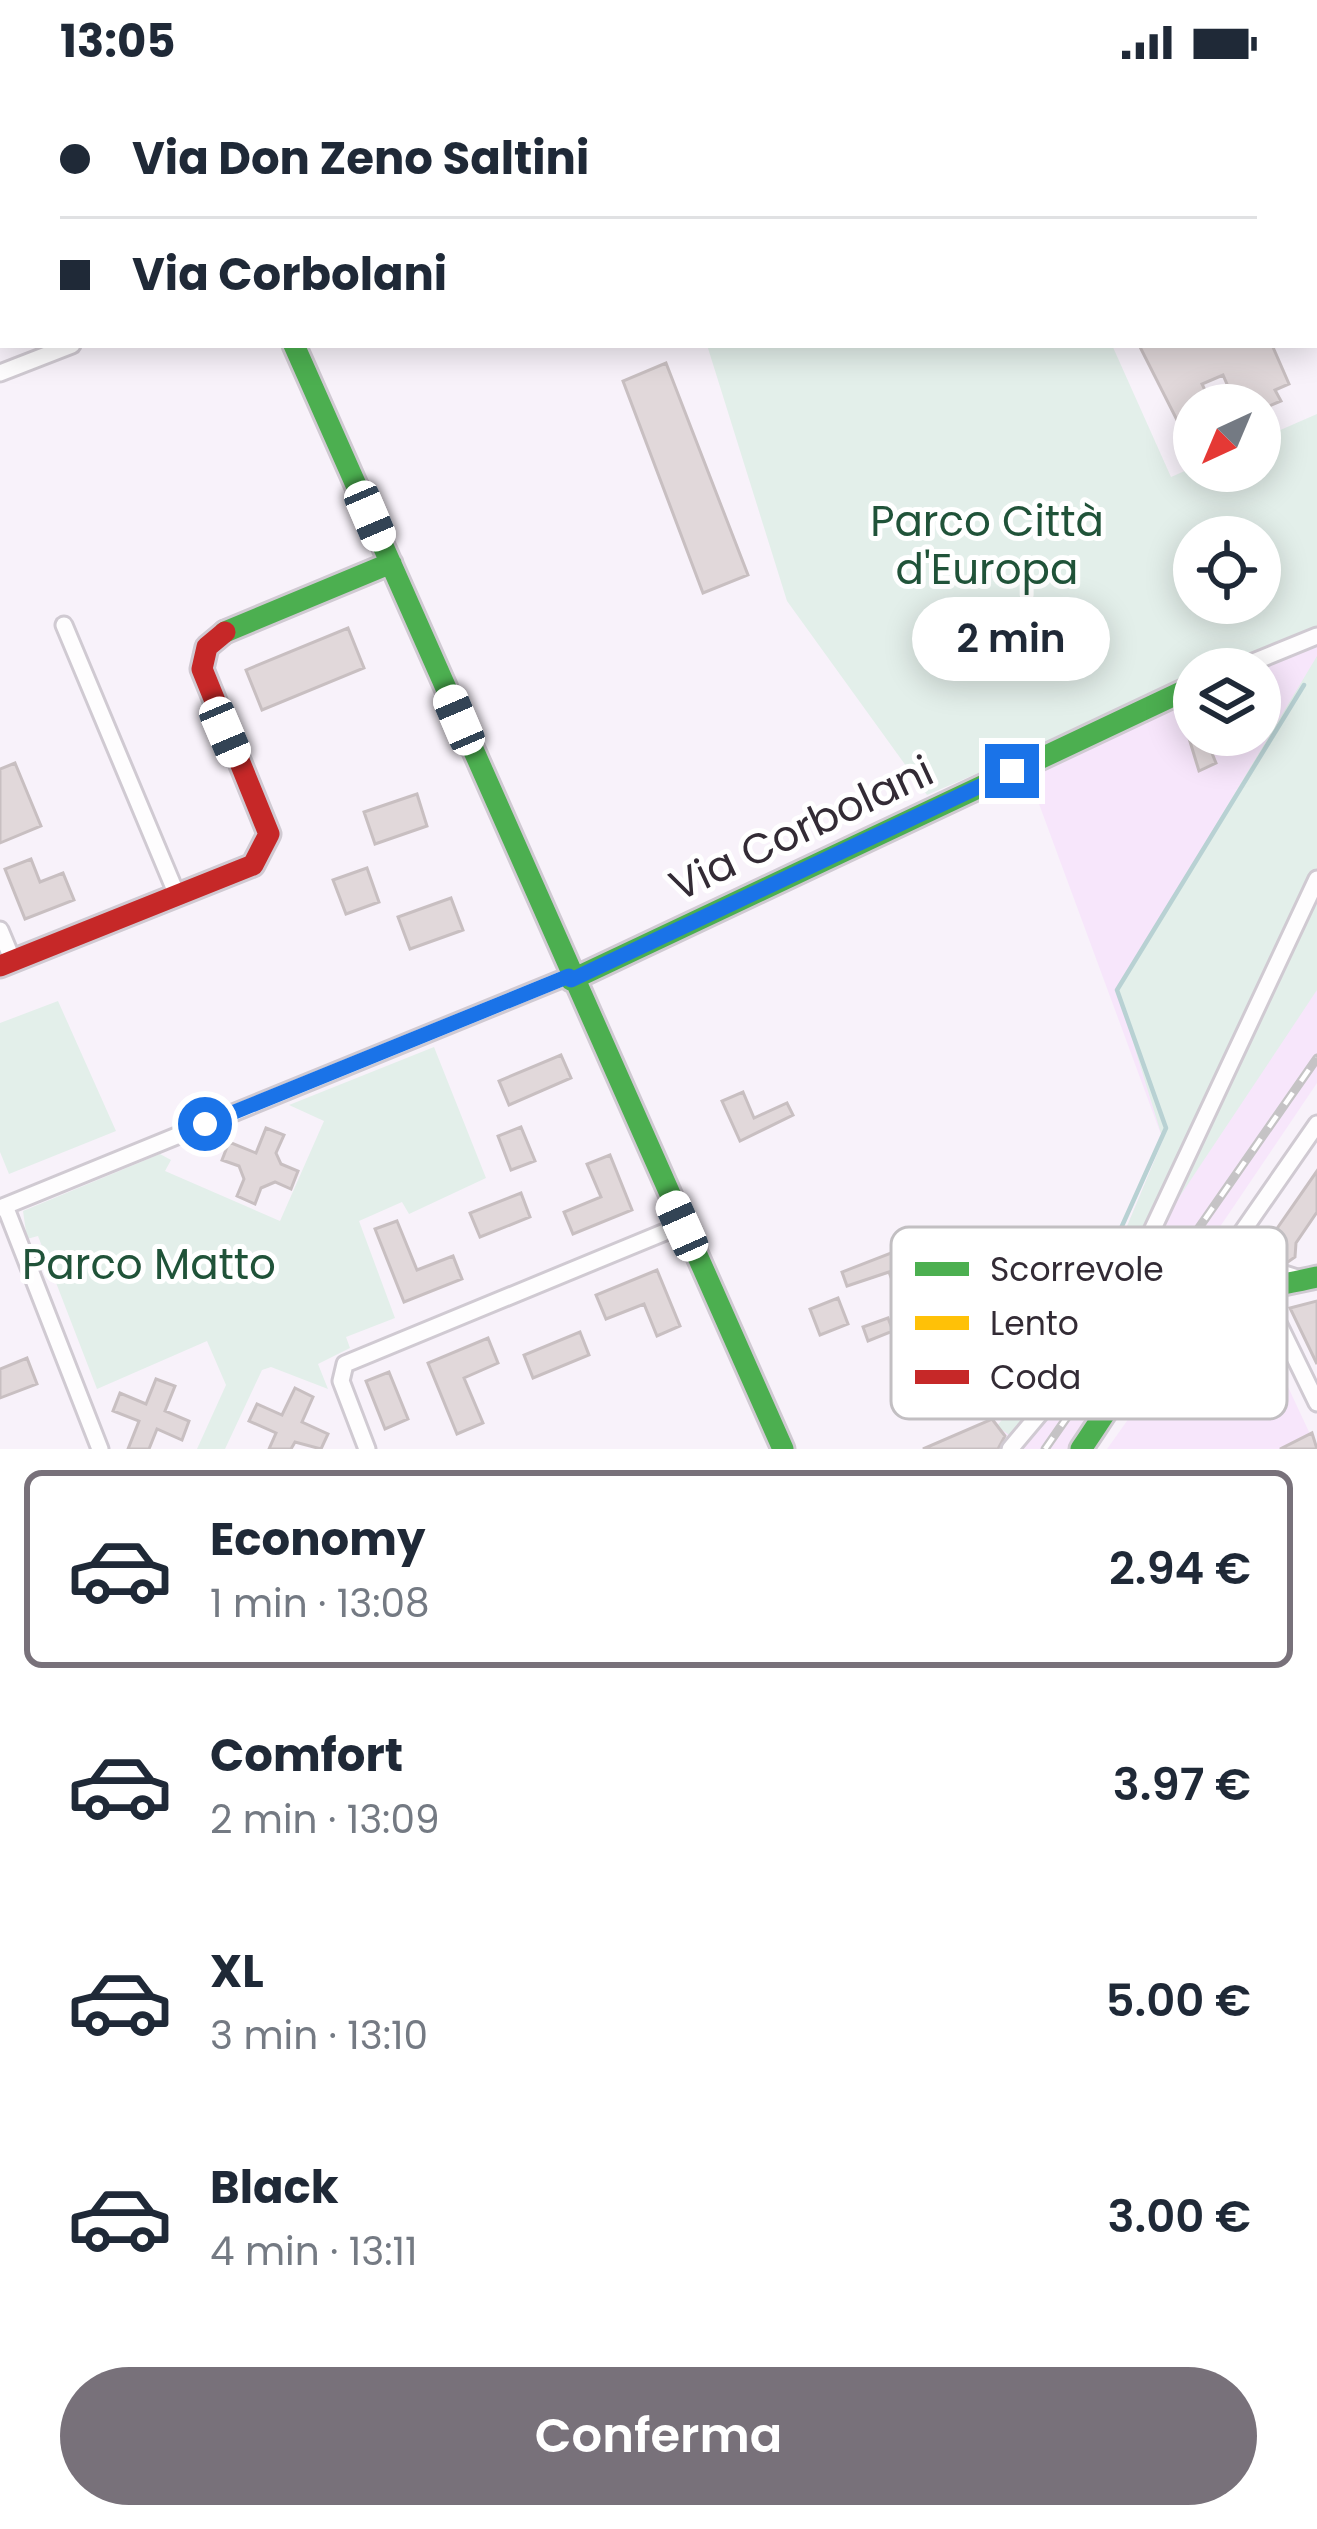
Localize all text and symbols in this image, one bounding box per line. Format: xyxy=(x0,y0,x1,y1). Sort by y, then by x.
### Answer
text: 13:05 xyxy=(60,10,176,73)
text: Via Don Zeno Saltini xyxy=(132,127,589,190)
text: Via Corbolani xyxy=(132,243,447,306)
north arrow xyxy=(1173,384,1281,492)
map controls xyxy=(1173,384,1281,756)
car xyxy=(339,476,401,556)
park label: Parco Città d'Europa xyxy=(870,492,1104,599)
button: locate xyxy=(1173,516,1281,624)
callout: 2 min xyxy=(913,597,1111,681)
text: 2 min xyxy=(956,611,1066,666)
button: layers xyxy=(1173,648,1281,756)
car xyxy=(428,680,490,760)
car xyxy=(194,692,256,772)
street label: Via Corbolani xyxy=(660,742,943,915)
route end xyxy=(985,744,1039,798)
route start xyxy=(178,1097,232,1151)
car xyxy=(651,1186,713,1266)
legend xyxy=(891,1227,1287,1419)
park label: Parco Matto xyxy=(22,1235,276,1294)
text: Scorrevole xyxy=(990,1246,1164,1293)
text: Lento xyxy=(990,1300,1079,1347)
text: Coda xyxy=(990,1354,1081,1401)
text: Economy xyxy=(210,1508,425,1571)
icon: car xyxy=(66,1515,174,1623)
text: 2.94 € xyxy=(1109,1537,1251,1600)
text: 1 min · 13:08 xyxy=(210,1576,430,1631)
text: Comfort xyxy=(210,1724,403,1787)
icon: car xyxy=(66,1731,174,1839)
text: 3.97 € xyxy=(1113,1753,1251,1816)
text: 2 min · 13:09 xyxy=(210,1792,439,1847)
text: XL xyxy=(210,1940,264,2003)
icon: car xyxy=(66,1947,174,2055)
text: 5.00 € xyxy=(1106,1969,1251,2032)
text: 3 min · 13:10 xyxy=(210,2008,428,2063)
text: Black xyxy=(210,2156,339,2219)
icon: car xyxy=(66,2163,174,2271)
text: 3.00 € xyxy=(1108,2185,1251,2248)
text: 4 min · 13:11 xyxy=(210,2224,417,2279)
button: Conferma xyxy=(60,2367,1257,2505)

